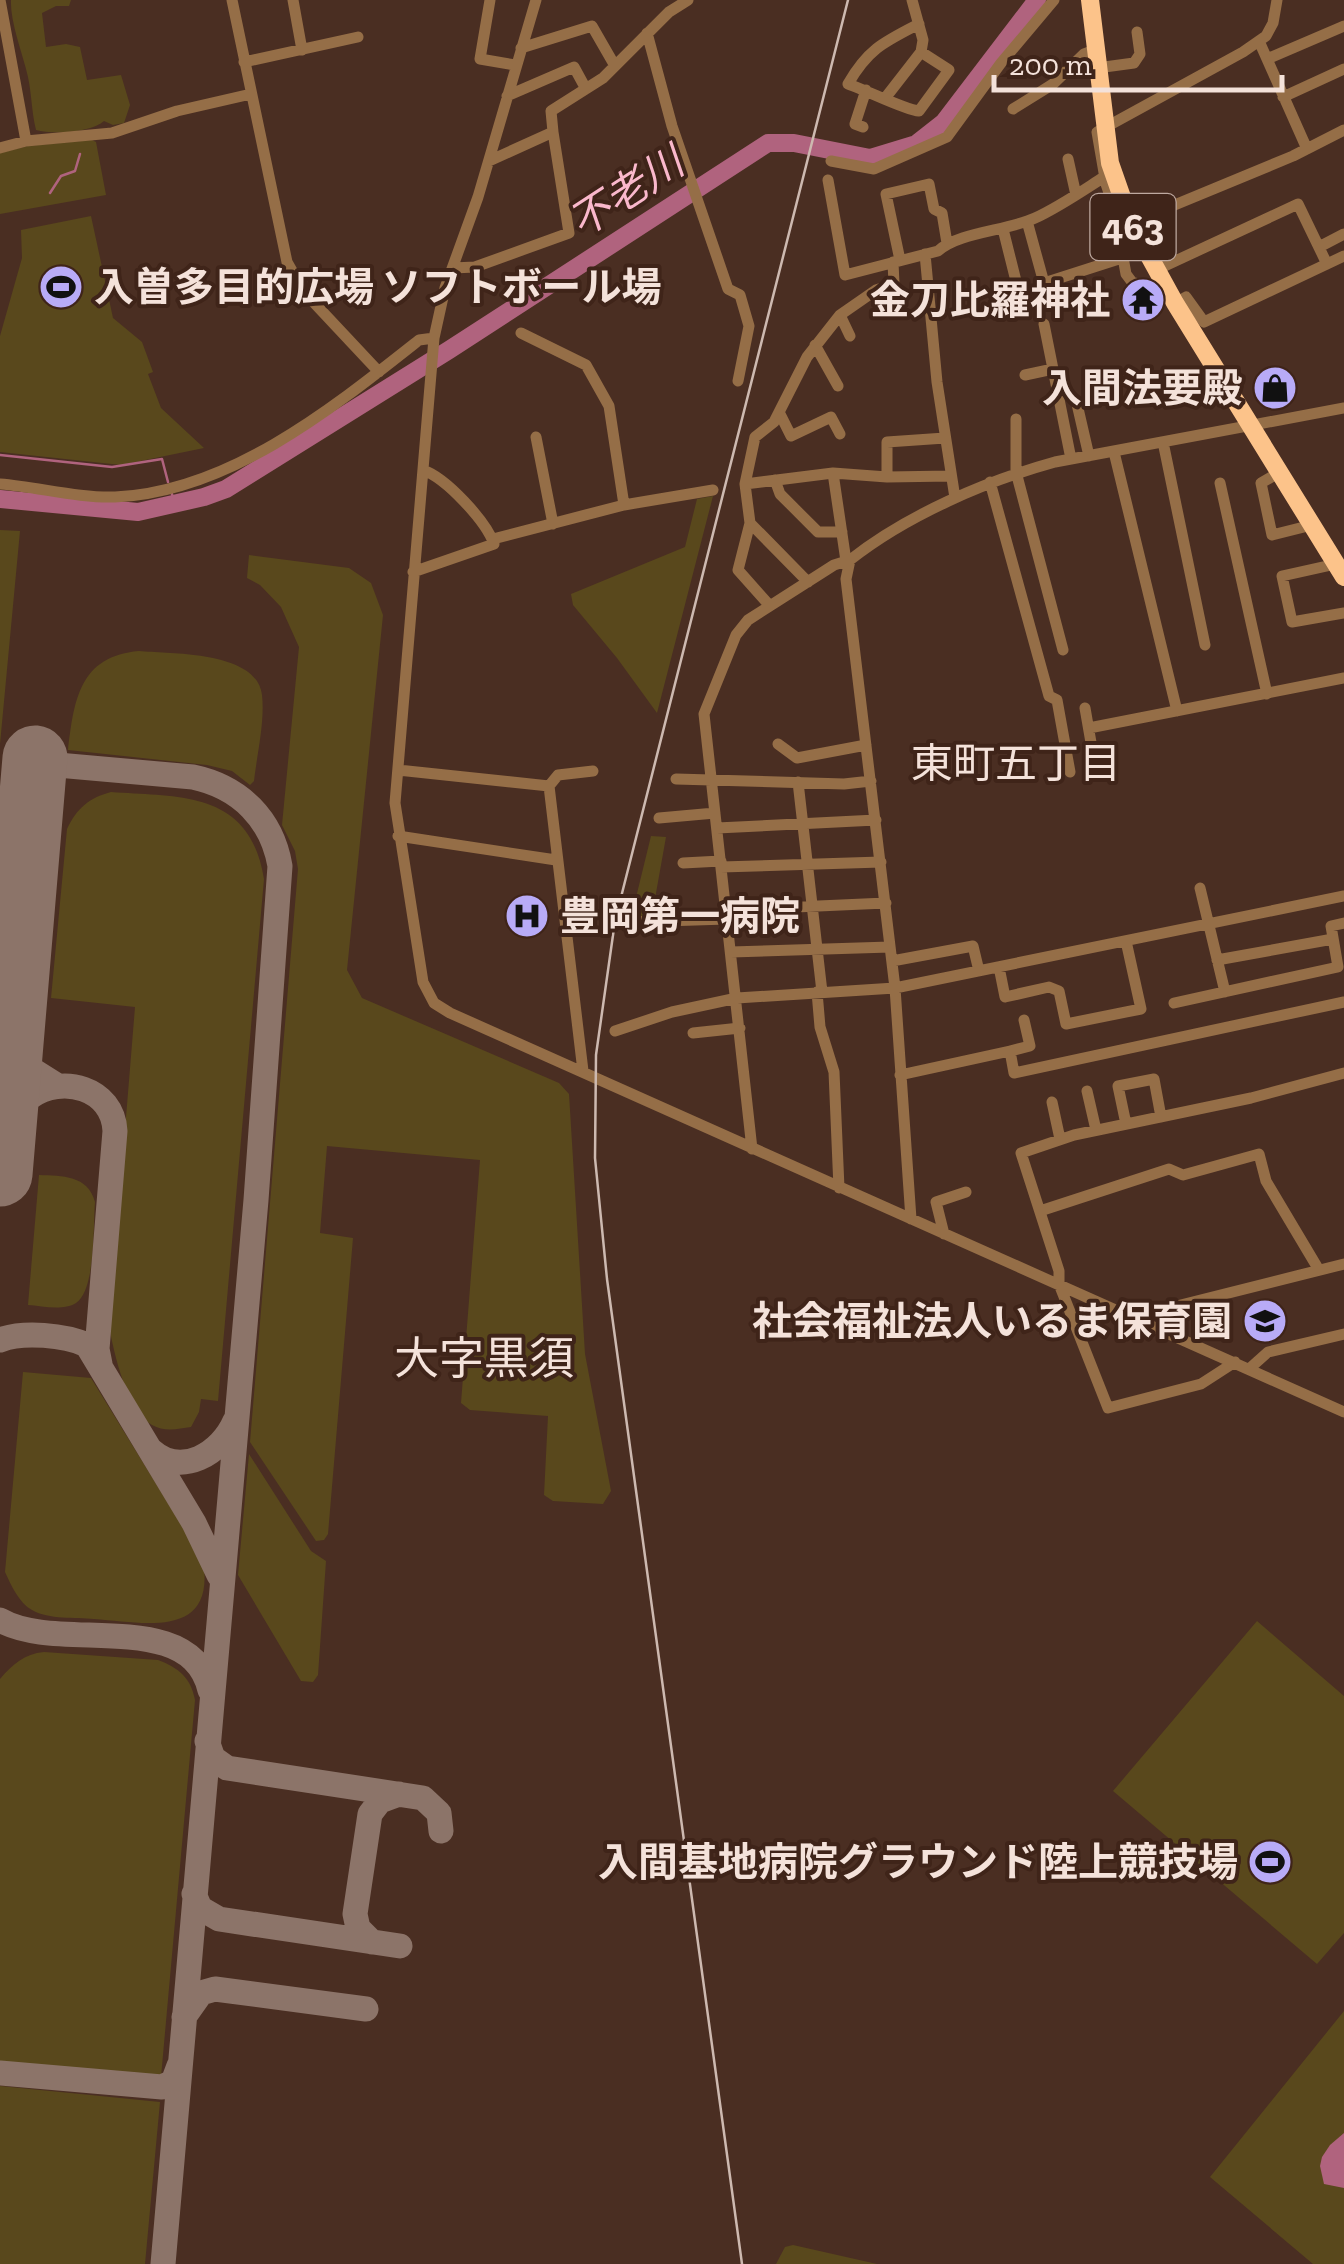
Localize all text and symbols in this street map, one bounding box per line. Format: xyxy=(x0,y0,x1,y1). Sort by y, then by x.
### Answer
scale bar xyxy=(994,30,1282,92)
text: 200 m xyxy=(1009,47,1092,83)
water label: 不老川 xyxy=(559,134,696,248)
road number: 463 xyxy=(1090,194,1176,260)
place label: 入曽多目的広場 ソフトボール場 xyxy=(94,263,661,311)
sports icon: 入曽多目的広場 ソフトボール場 xyxy=(38,264,84,310)
place label: 金刀比羅神社 xyxy=(870,276,1110,324)
temple icon: 金刀比羅神社 xyxy=(1120,277,1166,323)
place label: 入間法要殿 xyxy=(1042,364,1242,412)
shop icon: 入間法要殿 xyxy=(1252,365,1298,411)
district label: 東町五丁目 xyxy=(911,738,1121,789)
place label: 豊岡第一病院 xyxy=(560,892,800,940)
hospital icon: 豊岡第一病院 xyxy=(504,893,550,939)
place label: 社会福祉法人いるま保育園 xyxy=(752,1297,1232,1345)
school or university icon: 社会福祉法人いるま保育園 xyxy=(1242,1298,1288,1344)
district label: 大字黒須 xyxy=(394,1332,574,1386)
place label: 入間基地病院グラウンド陸上競技場 xyxy=(598,1838,1238,1886)
sports icon: 入間基地病院グラウンド陸上競技場 xyxy=(1247,1839,1293,1885)

